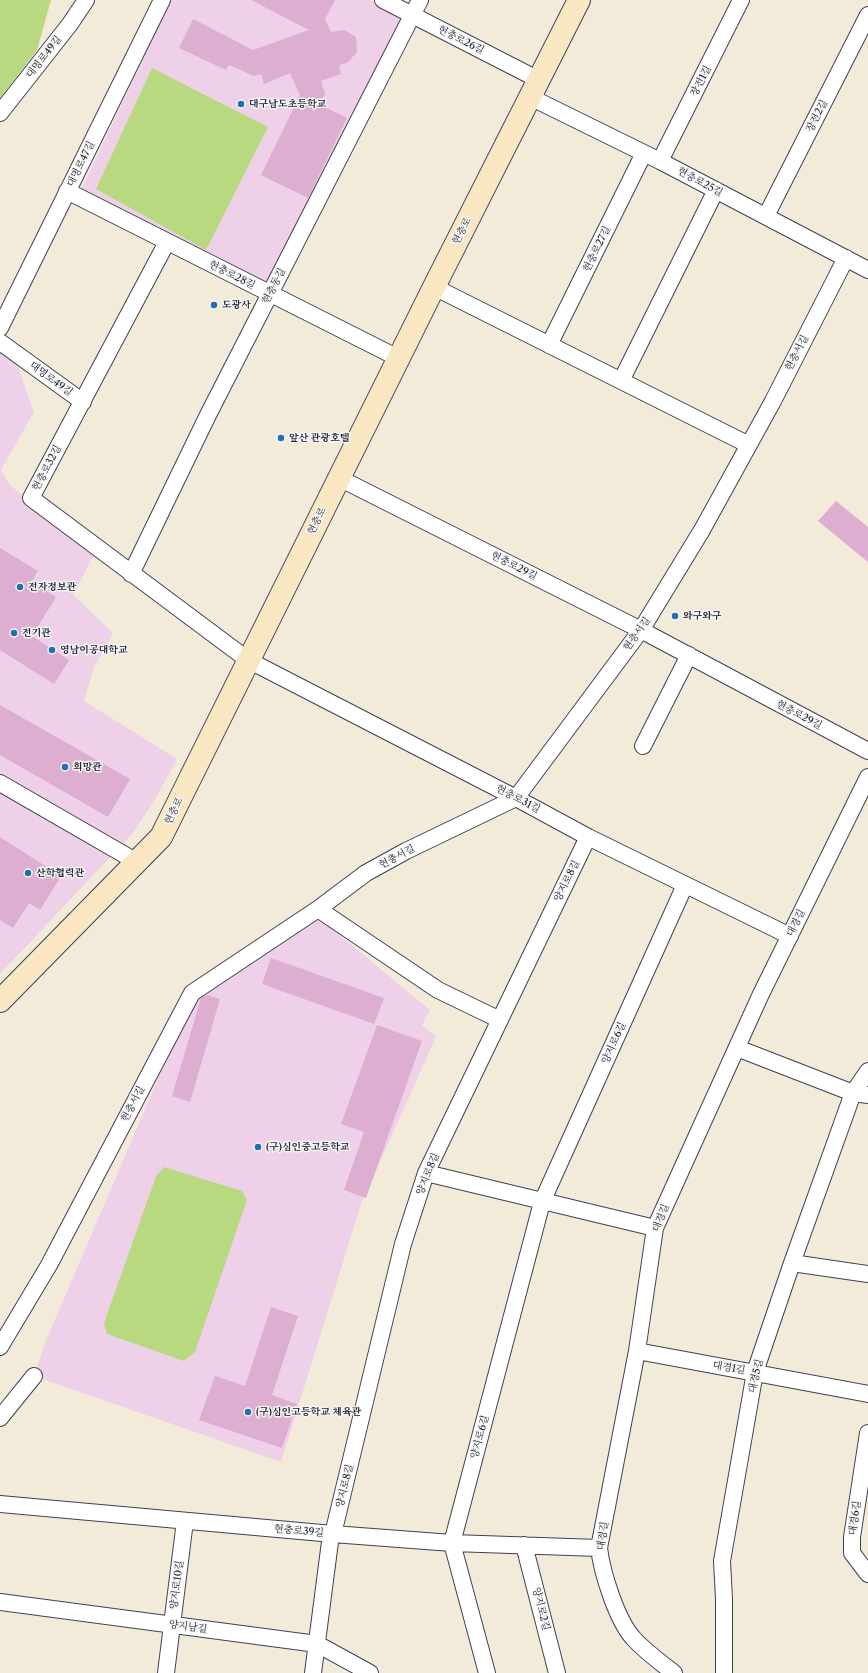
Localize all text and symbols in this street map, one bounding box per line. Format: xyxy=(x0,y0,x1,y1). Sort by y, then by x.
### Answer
street label: 현충로26길 xyxy=(436,23,486,57)
street label: 대명로49길 xyxy=(24,33,64,81)
street label: 장전1길 xyxy=(688,63,714,99)
place label: 대구남도초등학교 xyxy=(249,98,326,110)
street label: 장전2길 xyxy=(804,98,830,134)
marker: 대구남도초등학교 xyxy=(236,99,246,109)
street label: 대명로47길 xyxy=(65,139,97,189)
street label: 현충로25길 xyxy=(675,165,725,199)
street label: 현충로 xyxy=(450,215,474,247)
street label: 현충로27길 xyxy=(581,224,613,274)
street label: 현충로28길 xyxy=(207,258,257,292)
street label: 현충동길 xyxy=(260,266,288,306)
place label: 도광사 xyxy=(222,299,251,311)
marker: 도광사 xyxy=(209,300,219,310)
street label: 현충서길 xyxy=(783,333,811,373)
street label: 대명로49길 xyxy=(27,359,75,399)
place label: 앞산 관광호텔 xyxy=(289,432,349,444)
marker: 앞산 관광호텔 xyxy=(276,433,286,443)
street label: 현충로32길 xyxy=(30,443,64,493)
street label: 현충로 xyxy=(305,505,329,537)
street label: 현충로29길 xyxy=(489,549,539,583)
place label: 전자정보관 xyxy=(28,581,76,593)
marker: 전자정보관 xyxy=(15,582,25,592)
place label: 와구와구 xyxy=(683,610,722,622)
marker: 와구와구 xyxy=(670,611,680,621)
street label: 현충서길 xyxy=(621,615,653,653)
place label: 전기관 xyxy=(22,627,51,639)
marker: 전기관 xyxy=(9,628,19,638)
place label: 영남이공대학교 xyxy=(60,644,128,656)
marker: 영남이공대학교 xyxy=(47,645,57,655)
street label: 현충로29길 xyxy=(774,698,824,732)
place label: 희망관 xyxy=(73,761,102,773)
marker: 희망관 xyxy=(60,762,70,772)
street label: 현충로31길 xyxy=(494,782,542,816)
street label: 현충로 xyxy=(162,795,186,827)
street label: 현충서길 xyxy=(377,843,417,871)
street label: 양지로8길 xyxy=(552,858,582,904)
place label: 산학협력관 xyxy=(36,867,84,879)
marker: 산학협력관 xyxy=(23,868,33,878)
street label: 대경길 xyxy=(784,907,808,939)
street label: 양지로6길 xyxy=(599,1020,629,1066)
street label: 현충서길 xyxy=(119,1084,147,1124)
place label: (구)심인중고등학교 xyxy=(266,1141,350,1153)
marker: (구)심인중고등학교 xyxy=(253,1142,263,1152)
street label: 양지로8길 xyxy=(414,1151,442,1197)
street label: 대경길 xyxy=(650,1202,672,1234)
street label: 대경5길 xyxy=(746,1358,766,1394)
street label: 대경1길 xyxy=(712,1359,746,1377)
place label: (구)심인고등학교 체육관 xyxy=(256,1406,361,1418)
marker: (구)심인고등학교 체육관 xyxy=(243,1407,253,1417)
street label: 양지로6길 xyxy=(468,1414,492,1460)
street label: 양지로8길 xyxy=(334,1463,356,1509)
street label: 대경6길 xyxy=(847,1500,863,1536)
street label: 대경길 xyxy=(595,1521,611,1551)
street label: 현충로39길 xyxy=(274,1523,324,1539)
street label: 양지로10길 xyxy=(168,1560,186,1610)
street label: 양지로2길 xyxy=(530,1586,552,1632)
street label: 양지남길 xyxy=(168,1618,208,1636)

